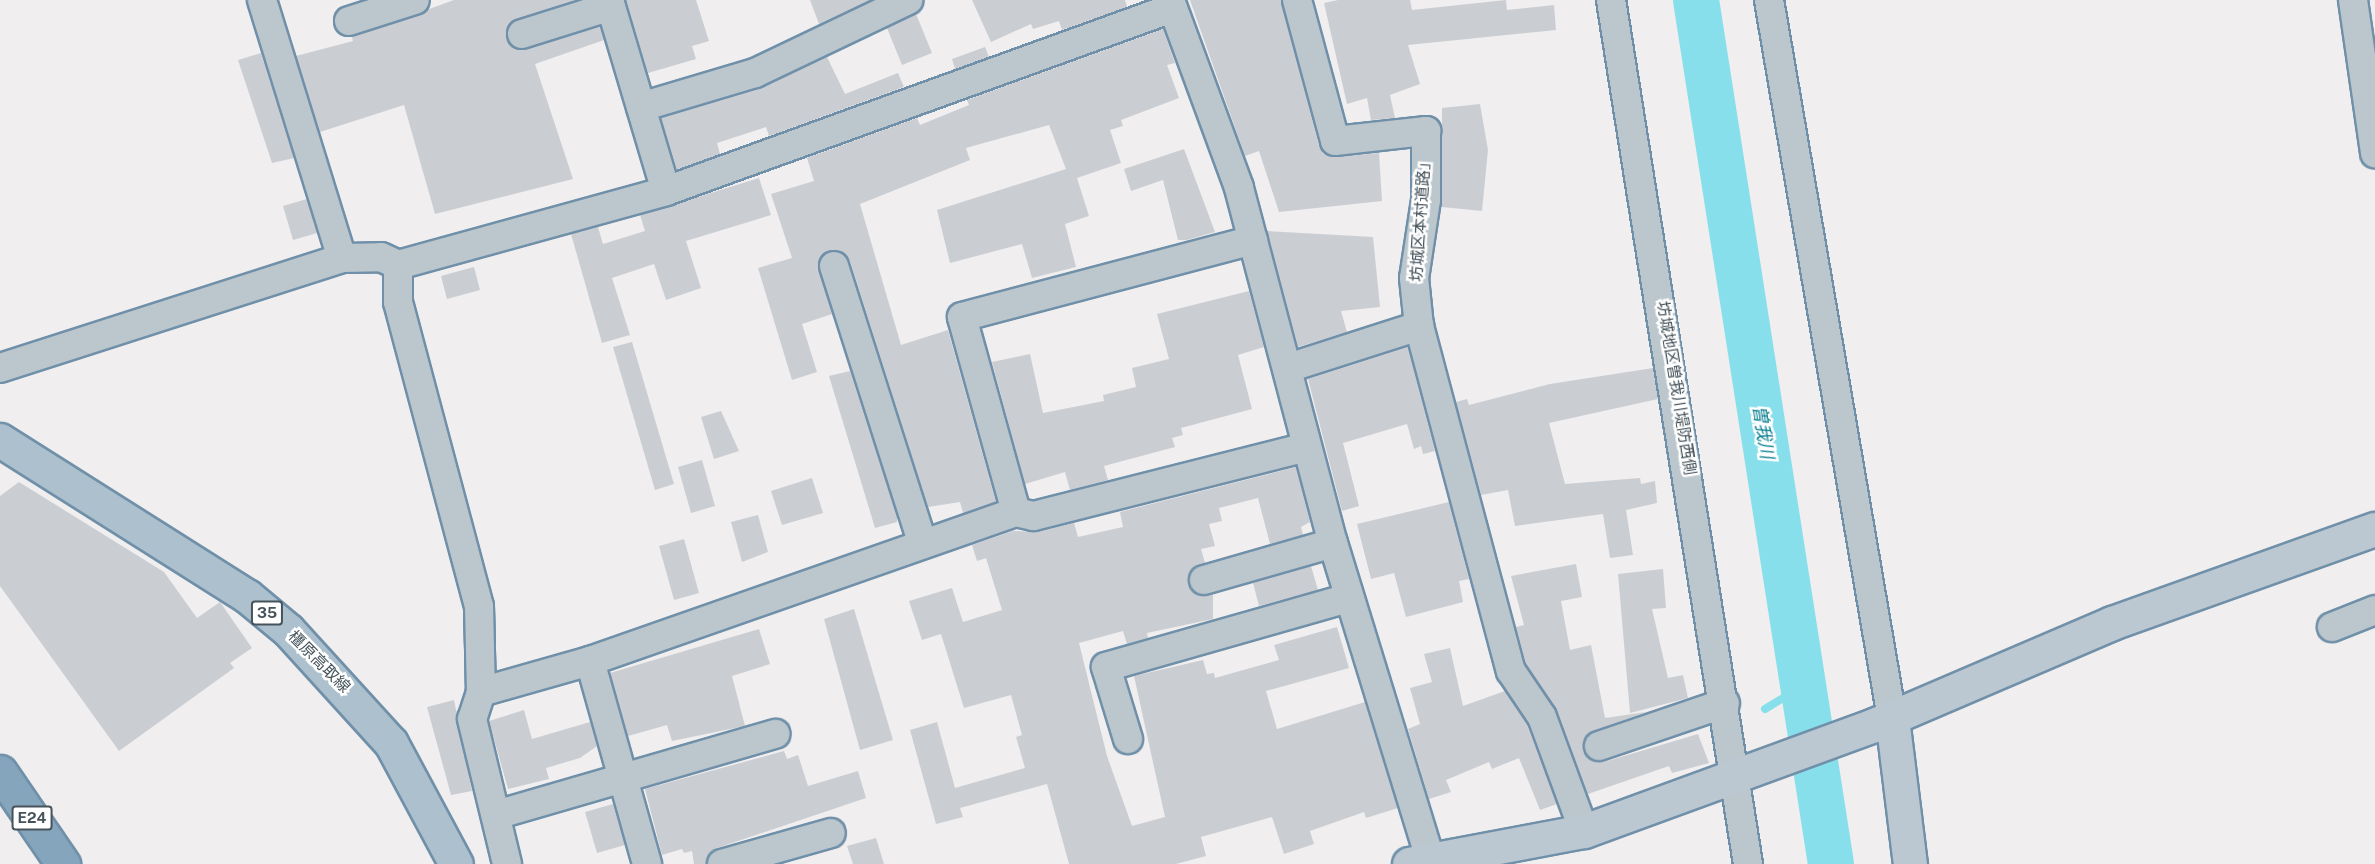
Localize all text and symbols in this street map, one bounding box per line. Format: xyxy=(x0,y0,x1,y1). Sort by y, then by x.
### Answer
street label: 坊城区本村道路」 xyxy=(1407,153,1435,283)
street label: 坊城地区曽我川堤防西側 xyxy=(1653,300,1699,476)
water label: 曽我川 xyxy=(1748,404,1778,460)
road number: 35 xyxy=(250,601,284,625)
street label: 橿原高取線 xyxy=(284,627,354,697)
road number: E24 xyxy=(11,806,53,830)

